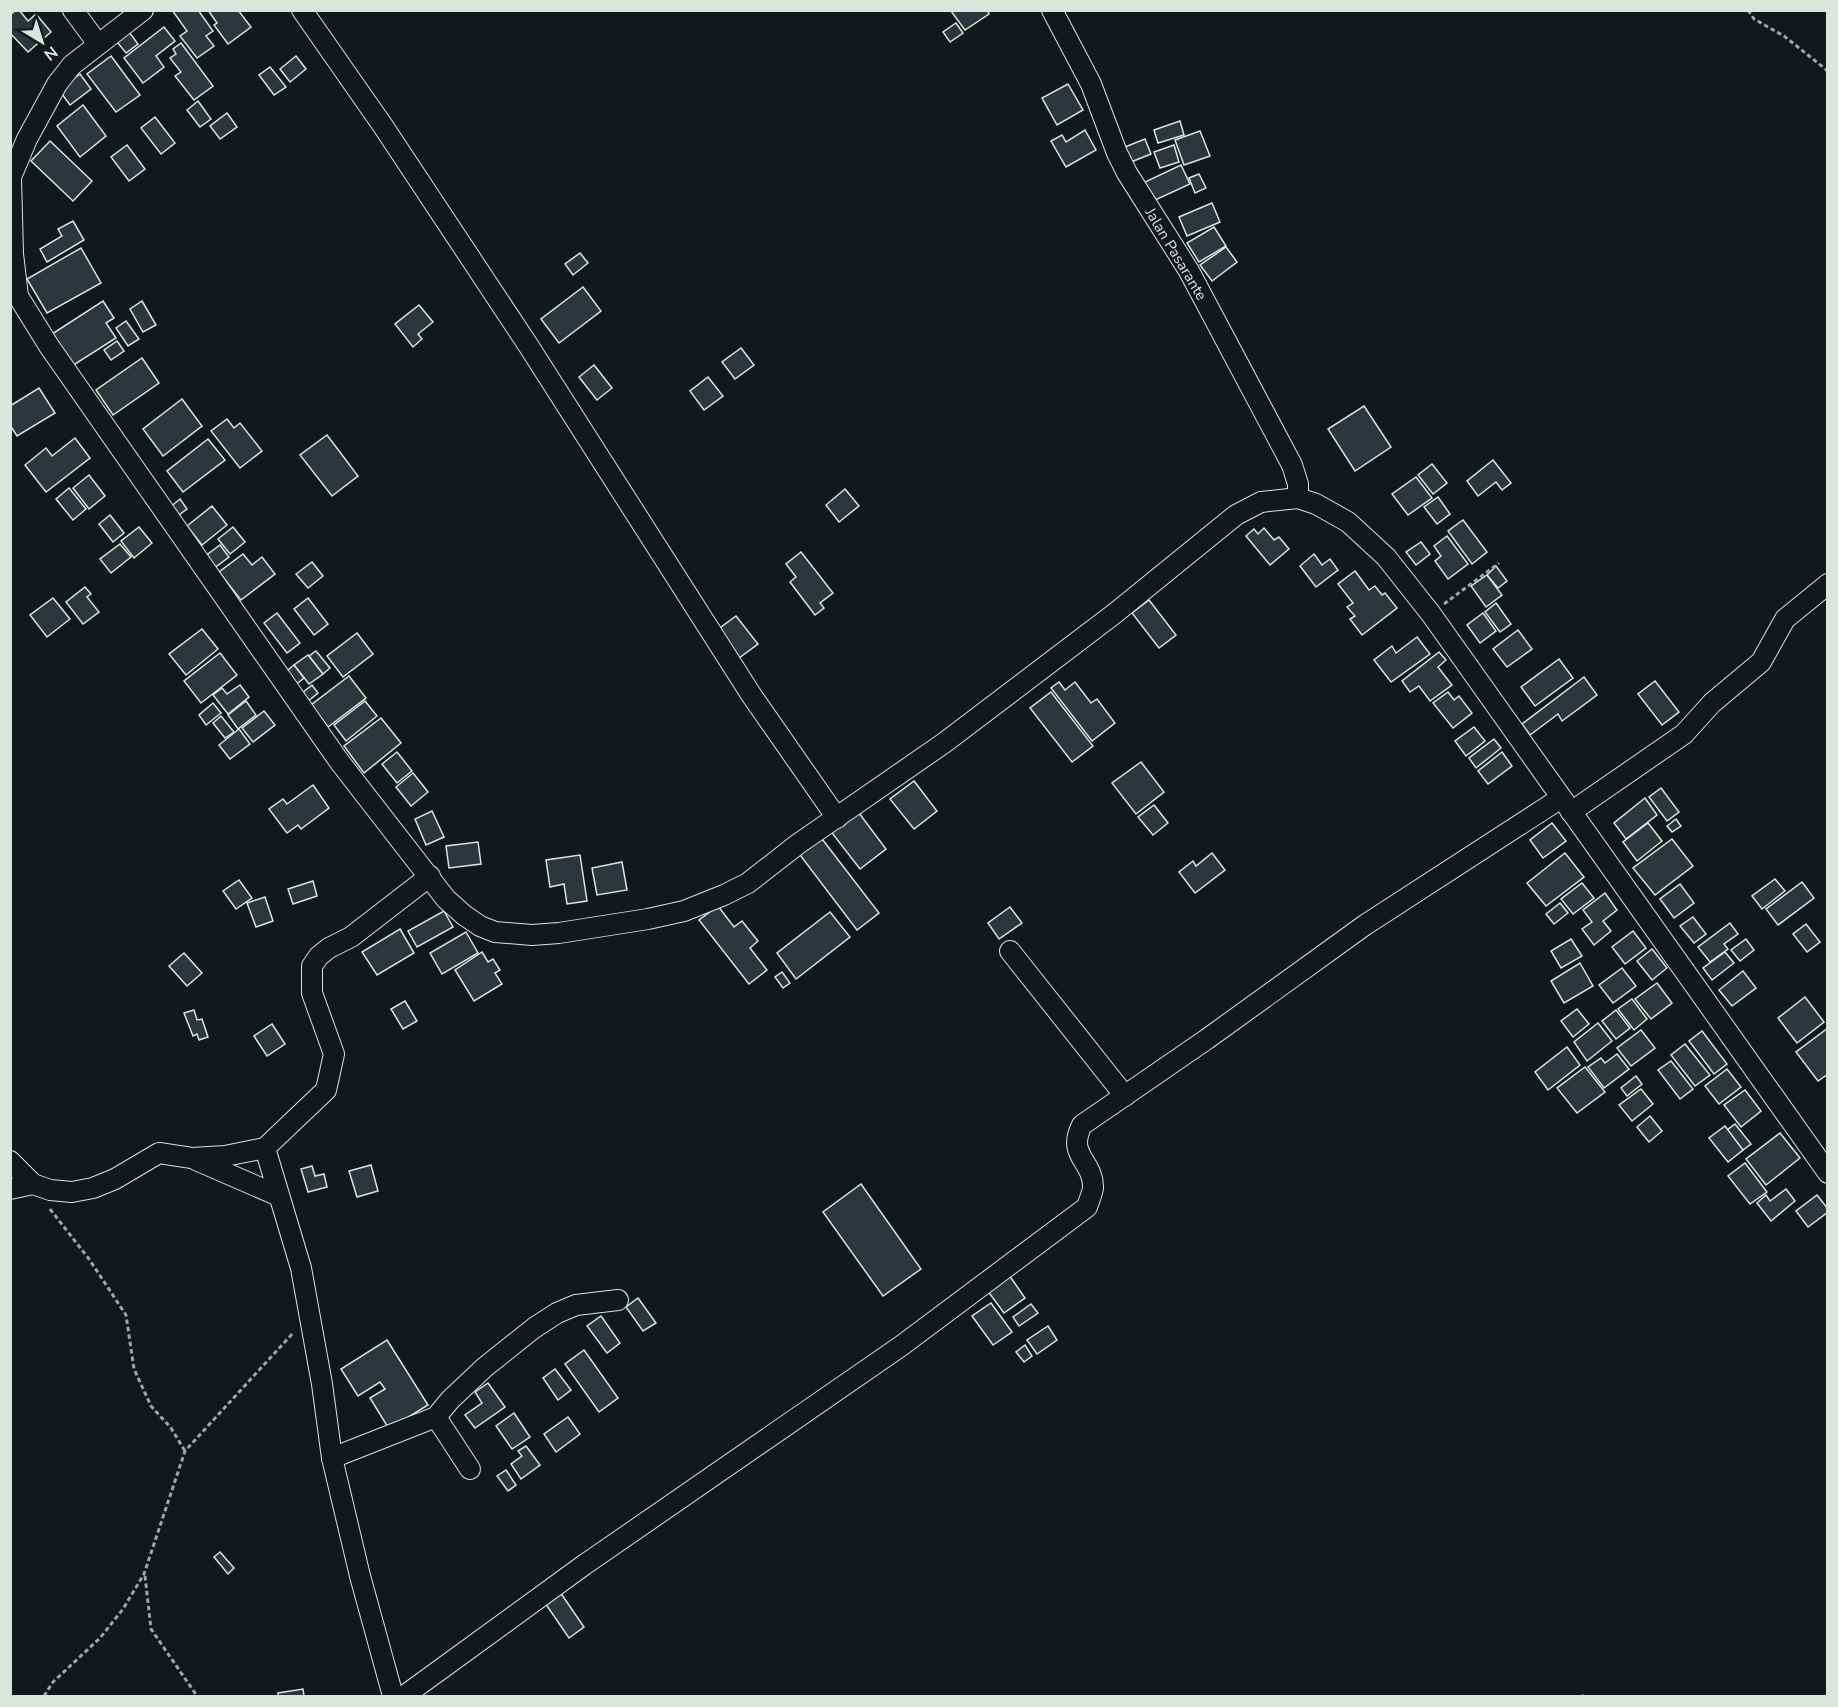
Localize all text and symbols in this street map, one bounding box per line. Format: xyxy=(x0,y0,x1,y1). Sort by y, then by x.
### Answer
north arrow xyxy=(12,12,72,72)
text: N xyxy=(39,41,62,65)
street label: Jalan Pasarante xyxy=(1140,203,1212,304)

